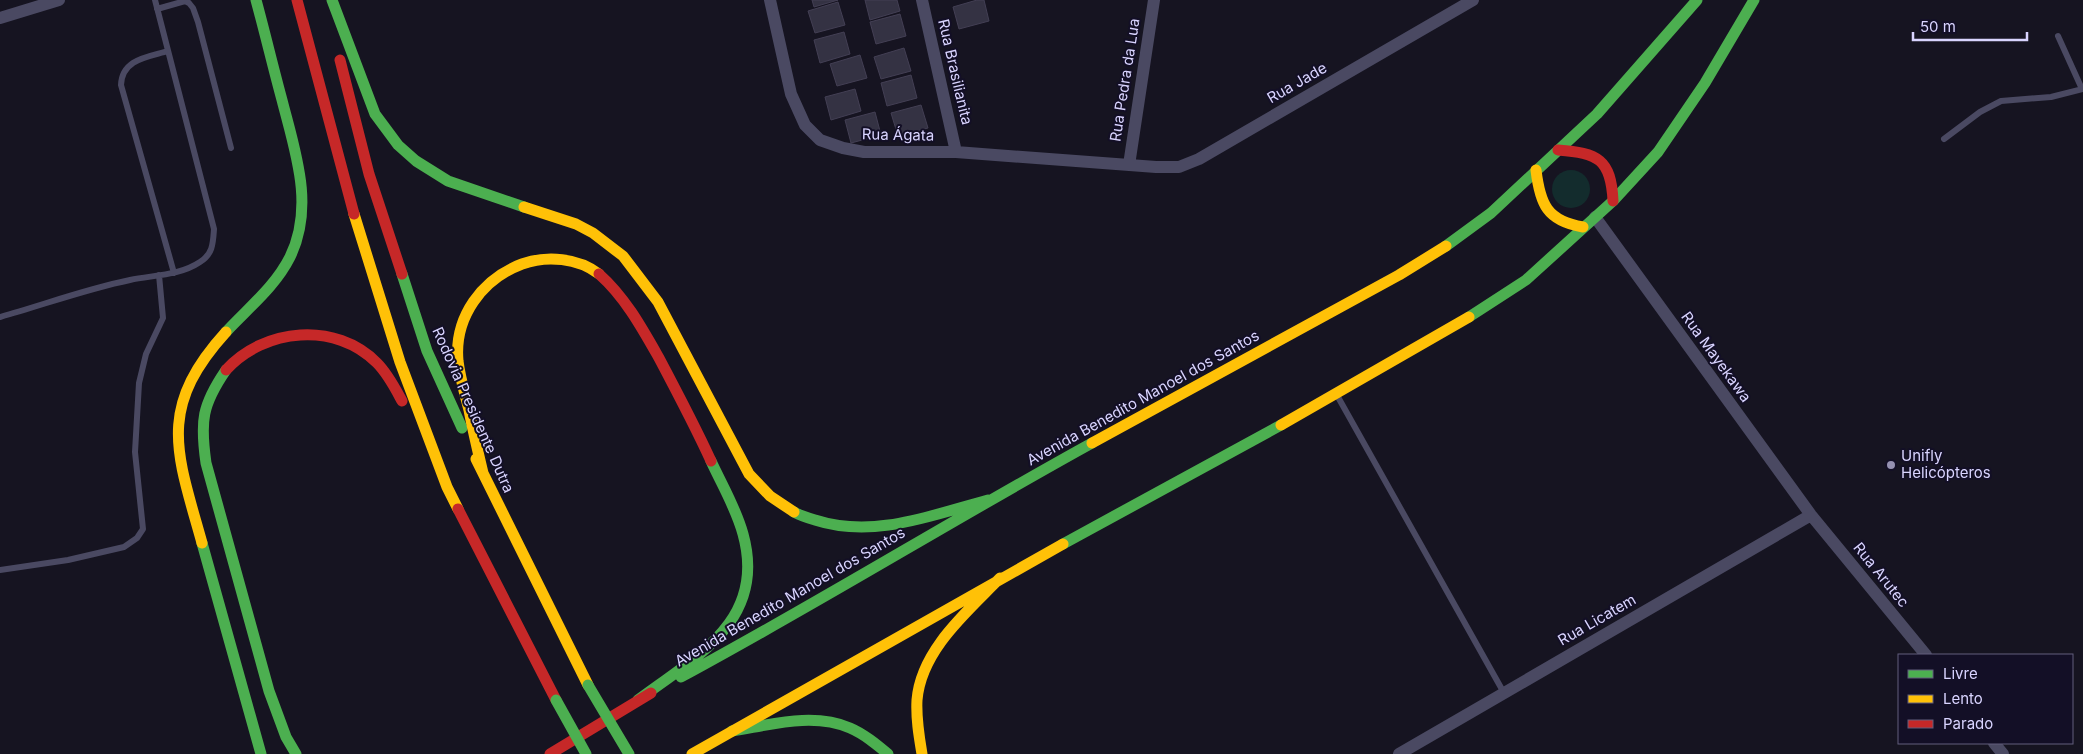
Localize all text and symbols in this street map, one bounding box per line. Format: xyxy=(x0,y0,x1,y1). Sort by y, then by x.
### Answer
scale bar xyxy=(1913,10,2027,42)
street label: Rua Brasilianita xyxy=(934,17,977,127)
street label: Rua Pedra da Lua xyxy=(1105,17,1144,143)
text: 50 m xyxy=(1920,17,1956,36)
street label: Rua Jade xyxy=(1263,58,1330,107)
street label: Rua Ágata xyxy=(862,124,934,145)
street label: Rua Mayekawa xyxy=(1677,308,1756,406)
street label: Rodovia Presidente Dutra xyxy=(428,324,519,496)
street label: Avenida Benedito Manoel dos Santos xyxy=(1023,326,1262,470)
place label: Unifly Helicópteros xyxy=(1901,446,1991,482)
marker: Unifly Helicópteros xyxy=(1885,459,1897,471)
street label: Avenida Benedito Manoel dos Santos xyxy=(671,523,908,671)
street label: Rua Arutec xyxy=(1849,538,1913,611)
street label: Rua Licatem xyxy=(1554,590,1639,650)
legend xyxy=(1898,654,2073,744)
text: Livre xyxy=(1943,664,1978,683)
text: Lento xyxy=(1943,689,1983,708)
text: Parado xyxy=(1943,714,1993,733)

